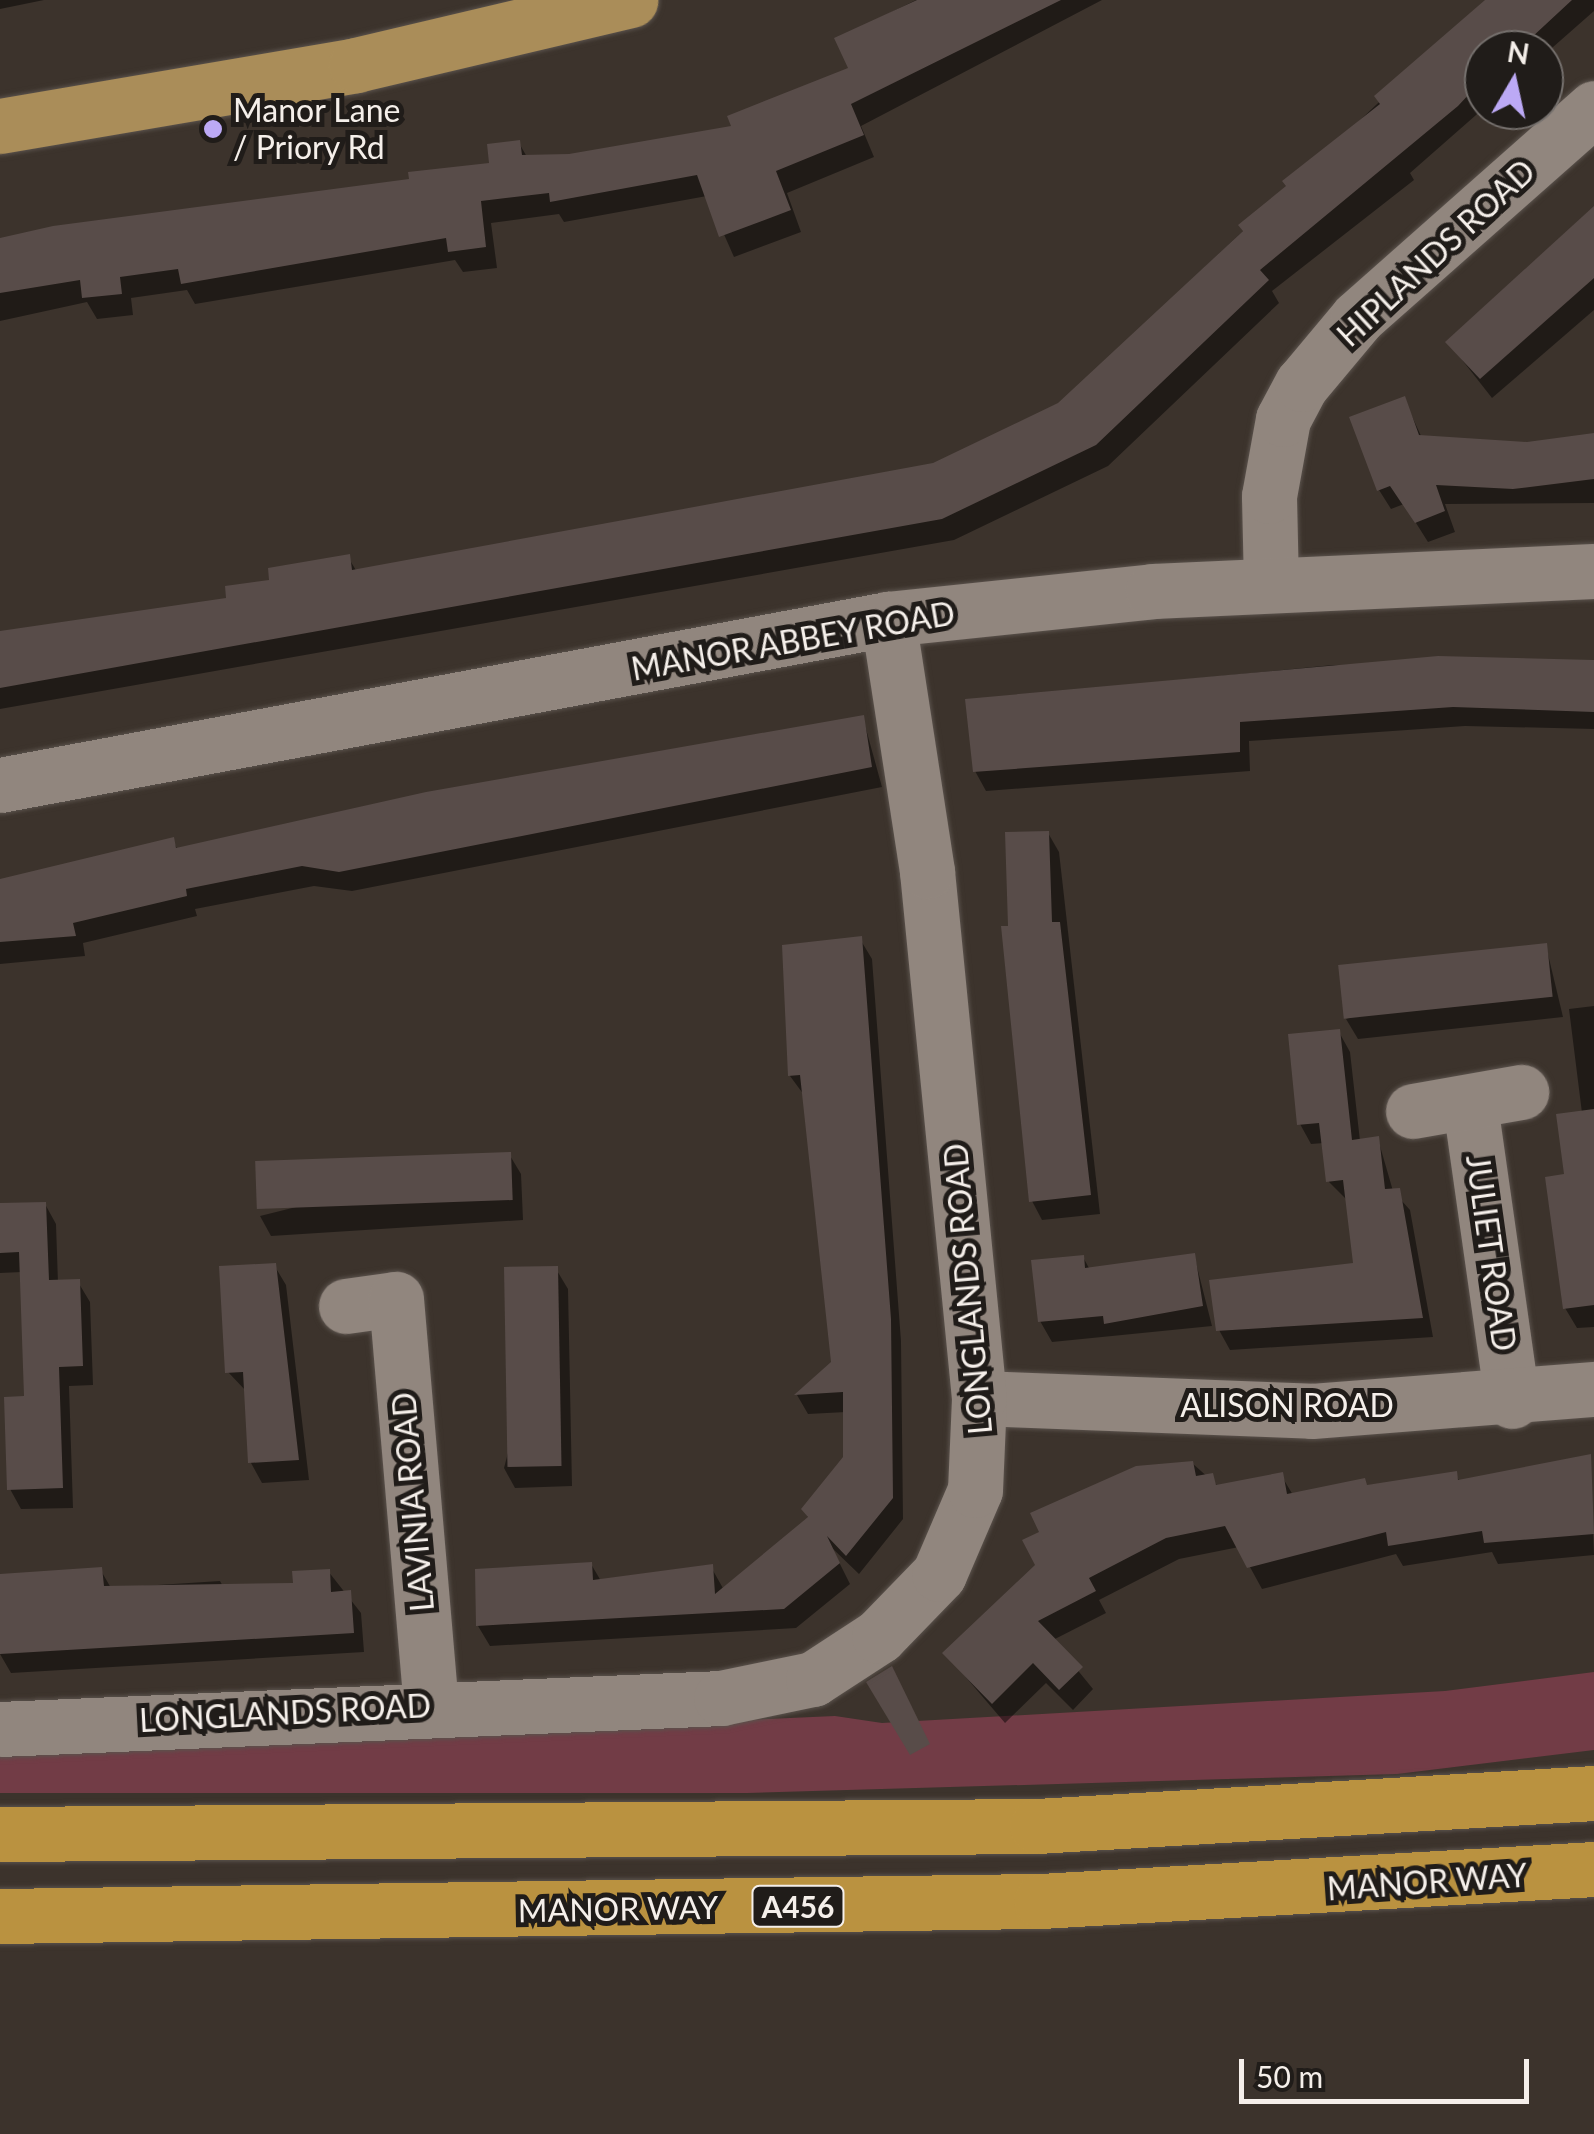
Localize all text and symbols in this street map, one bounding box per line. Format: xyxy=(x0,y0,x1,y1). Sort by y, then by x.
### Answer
north arrow xyxy=(1464,30,1564,130)
text: N xyxy=(1505,34,1532,71)
place label: Manor Lane / Priory Rd xyxy=(233,92,401,167)
marker: Manor Lane / Priory Rd xyxy=(202,118,224,140)
street label: HIPLANDS ROAD xyxy=(1329,152,1543,354)
street label: MANOR ABBEY ROAD xyxy=(627,593,959,689)
street label: LONGLANDS ROAD xyxy=(936,1142,1000,1436)
street label: JULIET ROAD xyxy=(1458,1152,1524,1354)
street label: ALISON ROAD xyxy=(1180,1386,1394,1424)
street label: LAVINIA ROAD xyxy=(384,1390,442,1614)
street label: LONGLANDS ROAD xyxy=(138,1686,432,1740)
street label: MANOR WAY xyxy=(1325,1856,1529,1908)
road number: A456 xyxy=(750,1881,846,1931)
street label: MANOR WAY xyxy=(517,1888,719,1930)
scale bar xyxy=(1244,2039,1534,2101)
text: 50 m xyxy=(1256,2058,1323,2094)

